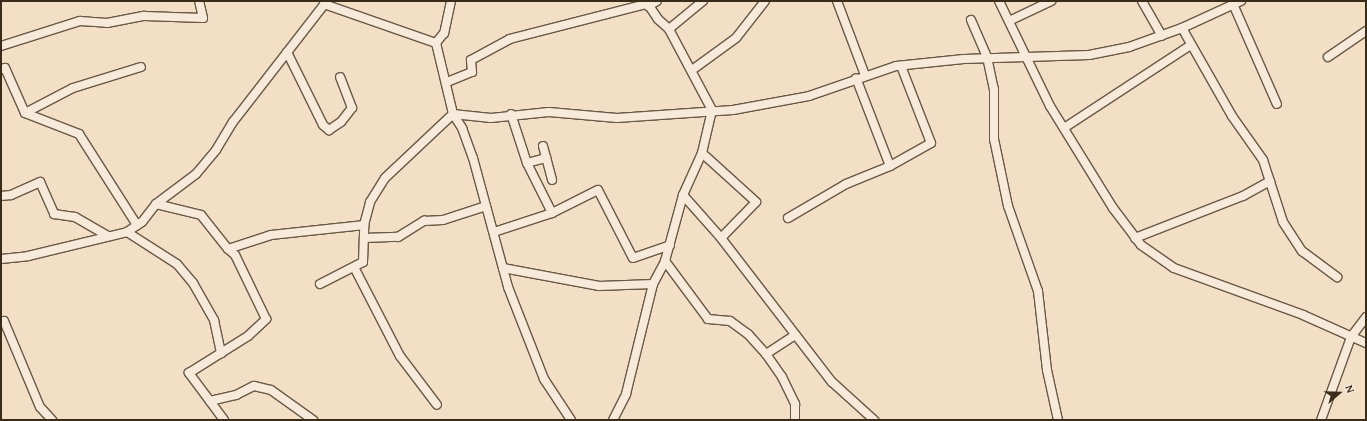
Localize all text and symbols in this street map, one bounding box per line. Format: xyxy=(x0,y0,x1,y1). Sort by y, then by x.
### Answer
north arrow xyxy=(1319,373,1359,413)
text: N xyxy=(1341,383,1359,395)

